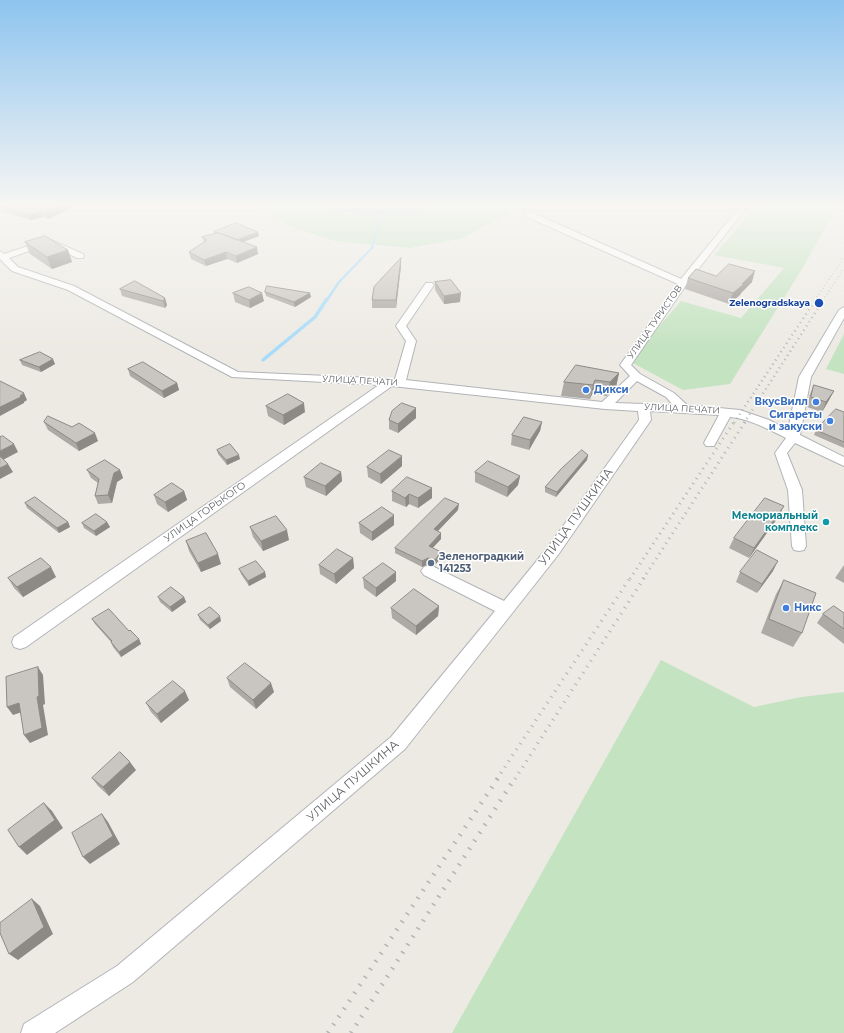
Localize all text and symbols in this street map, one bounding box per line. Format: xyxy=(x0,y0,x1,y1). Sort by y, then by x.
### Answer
street label: УЛИЦА ТУРИСТОВ xyxy=(625,283,685,361)
marker: Zelenogradskaya xyxy=(813,297,825,309)
place label: Zelenogradskaya xyxy=(729,298,810,308)
street label: УЛИЦА ПЕЧАТИ xyxy=(322,374,398,388)
place label: Дикси xyxy=(594,384,629,396)
marker: Дикси xyxy=(581,385,591,395)
place label: ВкусВилл xyxy=(755,396,808,408)
marker: ВкусВилл xyxy=(811,397,821,407)
street label: УЛИЦА ПЕЧАТИ xyxy=(644,402,720,416)
place label: Сигареты и закуски xyxy=(769,409,822,432)
marker: Сигареты и закуски xyxy=(825,416,835,426)
street label: УЛИЦА ПУШКИНА xyxy=(536,466,616,568)
street label: УЛИЦА ГОРЬКОГО xyxy=(162,479,248,545)
place label: Мемориальный комплекс xyxy=(732,510,818,534)
marker: Мемориальный комплекс xyxy=(821,517,831,527)
place label: Зеленоградкий 141253 xyxy=(439,551,524,574)
marker: Зеленоградкий 141253 xyxy=(426,558,436,568)
place label: Никс xyxy=(794,602,821,614)
marker: Никс xyxy=(781,603,791,613)
street label: УЛИЦА ПУШКИНА xyxy=(304,737,402,825)

